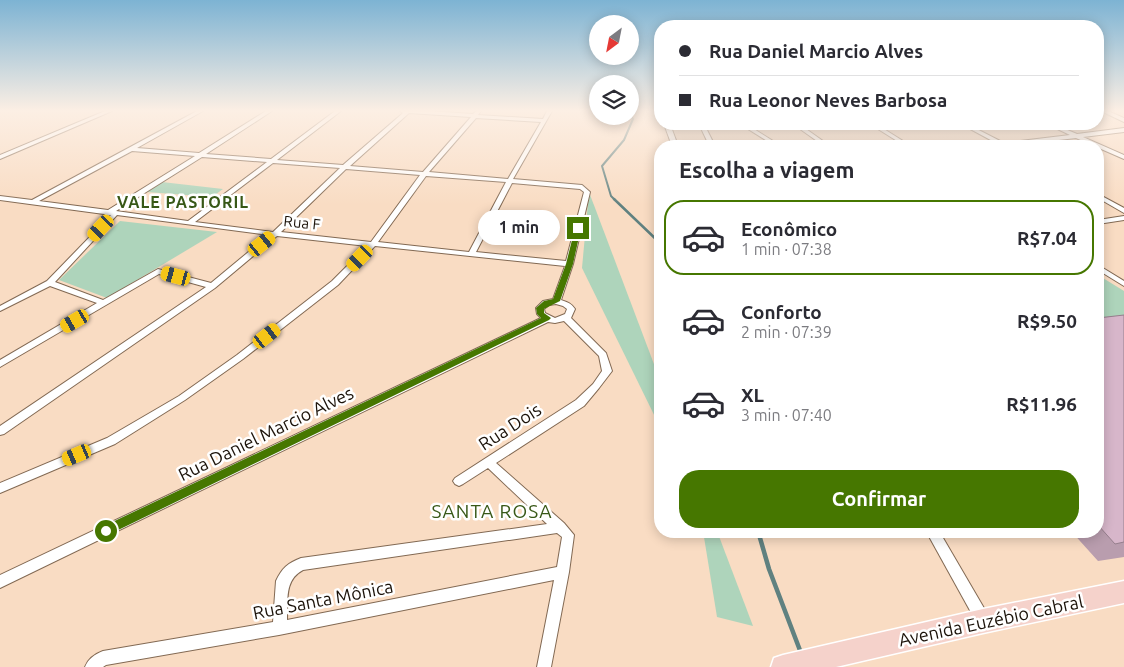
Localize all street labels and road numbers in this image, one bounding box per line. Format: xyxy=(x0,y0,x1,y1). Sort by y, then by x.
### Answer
street label: Rua F xyxy=(283,212,321,233)
street label: Rua Daniel Marcio Alves xyxy=(175,382,357,484)
street label: Rua Dois xyxy=(475,399,545,454)
street label: Rua Santa Mônica xyxy=(251,576,395,622)
street label: Avenida Euzébio Cabral xyxy=(897,591,1085,649)

